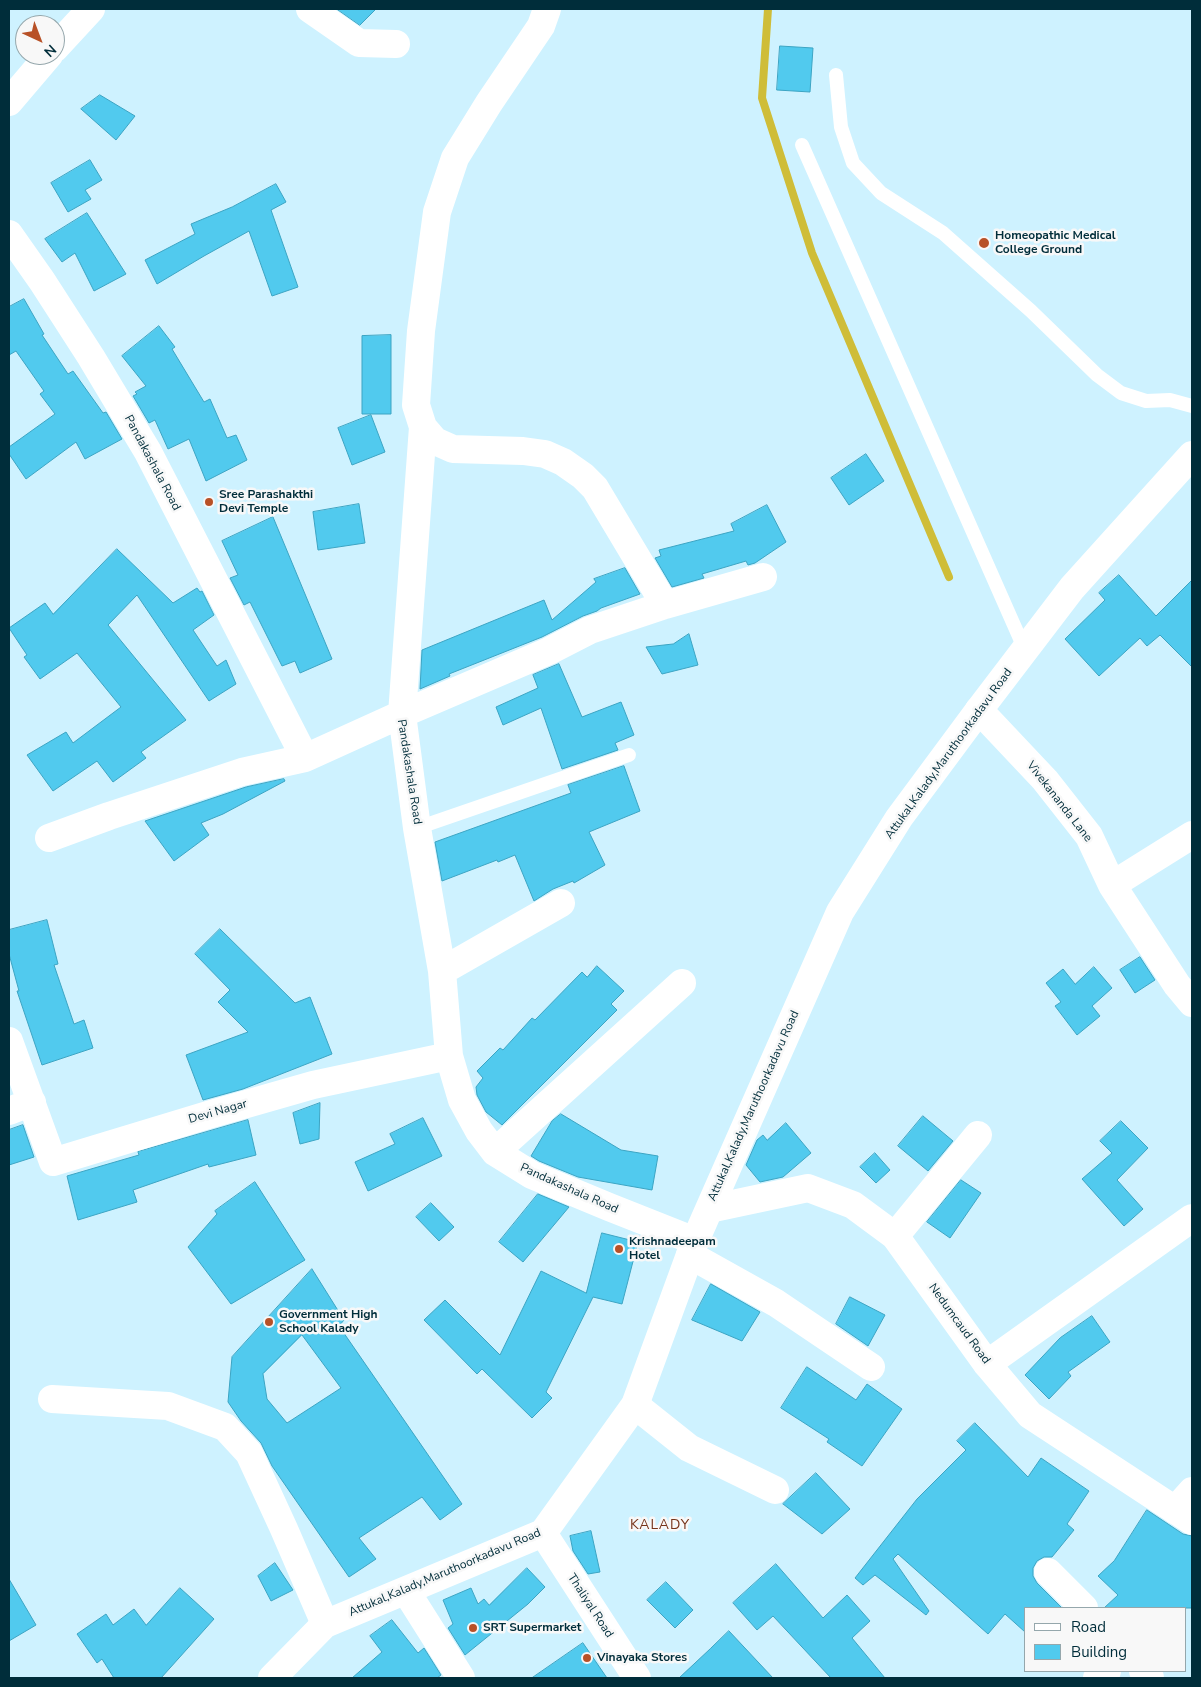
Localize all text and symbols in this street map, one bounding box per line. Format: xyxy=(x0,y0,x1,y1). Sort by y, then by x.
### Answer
north arrow xyxy=(15,15,65,65)
text: N xyxy=(40,40,60,61)
place label: Homeopathic Medical College Ground xyxy=(995,229,1116,257)
marker: Homeopathic Medical College Ground xyxy=(977,236,991,250)
street label: Pandakashala Road xyxy=(121,413,183,513)
place label: Sree Parashakthi Devi Temple xyxy=(219,488,313,516)
marker: Sree Parashakthi Devi Temple xyxy=(203,496,215,508)
street label: Attukal,Kalady,Maruthoorkadavu Road xyxy=(882,666,1016,842)
street label: Pandakashala Road xyxy=(394,719,424,825)
street label: Vivekananda Lane xyxy=(1023,759,1095,845)
street label: Attukal,Kalady,Maruthoorkadavu Road xyxy=(705,1008,803,1204)
street label: Devi Nagar xyxy=(187,1097,249,1127)
street label: Pandakashala Road xyxy=(518,1161,620,1217)
place label: Krishnadeepam Hotel xyxy=(629,1235,716,1263)
marker: Krishnadeepam Hotel xyxy=(613,1243,625,1255)
street label: Nedumcaud Road xyxy=(925,1281,993,1367)
place label: Government High School Kalady xyxy=(279,1308,378,1336)
marker: Government High School Kalady xyxy=(263,1316,275,1328)
district label: KALADY xyxy=(629,1518,691,1534)
street label: Attukal,Kalady,Maruthoorkadavu Road xyxy=(347,1526,543,1620)
street label: Thaliyal Road xyxy=(564,1571,616,1641)
legend xyxy=(1024,1607,1186,1672)
text: Road xyxy=(1071,1617,1106,1637)
place label: SRT Supermarket xyxy=(483,1621,581,1635)
marker: SRT Supermarket xyxy=(467,1622,479,1634)
text: Building xyxy=(1071,1642,1127,1662)
place label: Vinayaka Stores xyxy=(597,1651,687,1665)
marker: Vinayaka Stores xyxy=(581,1652,593,1664)

